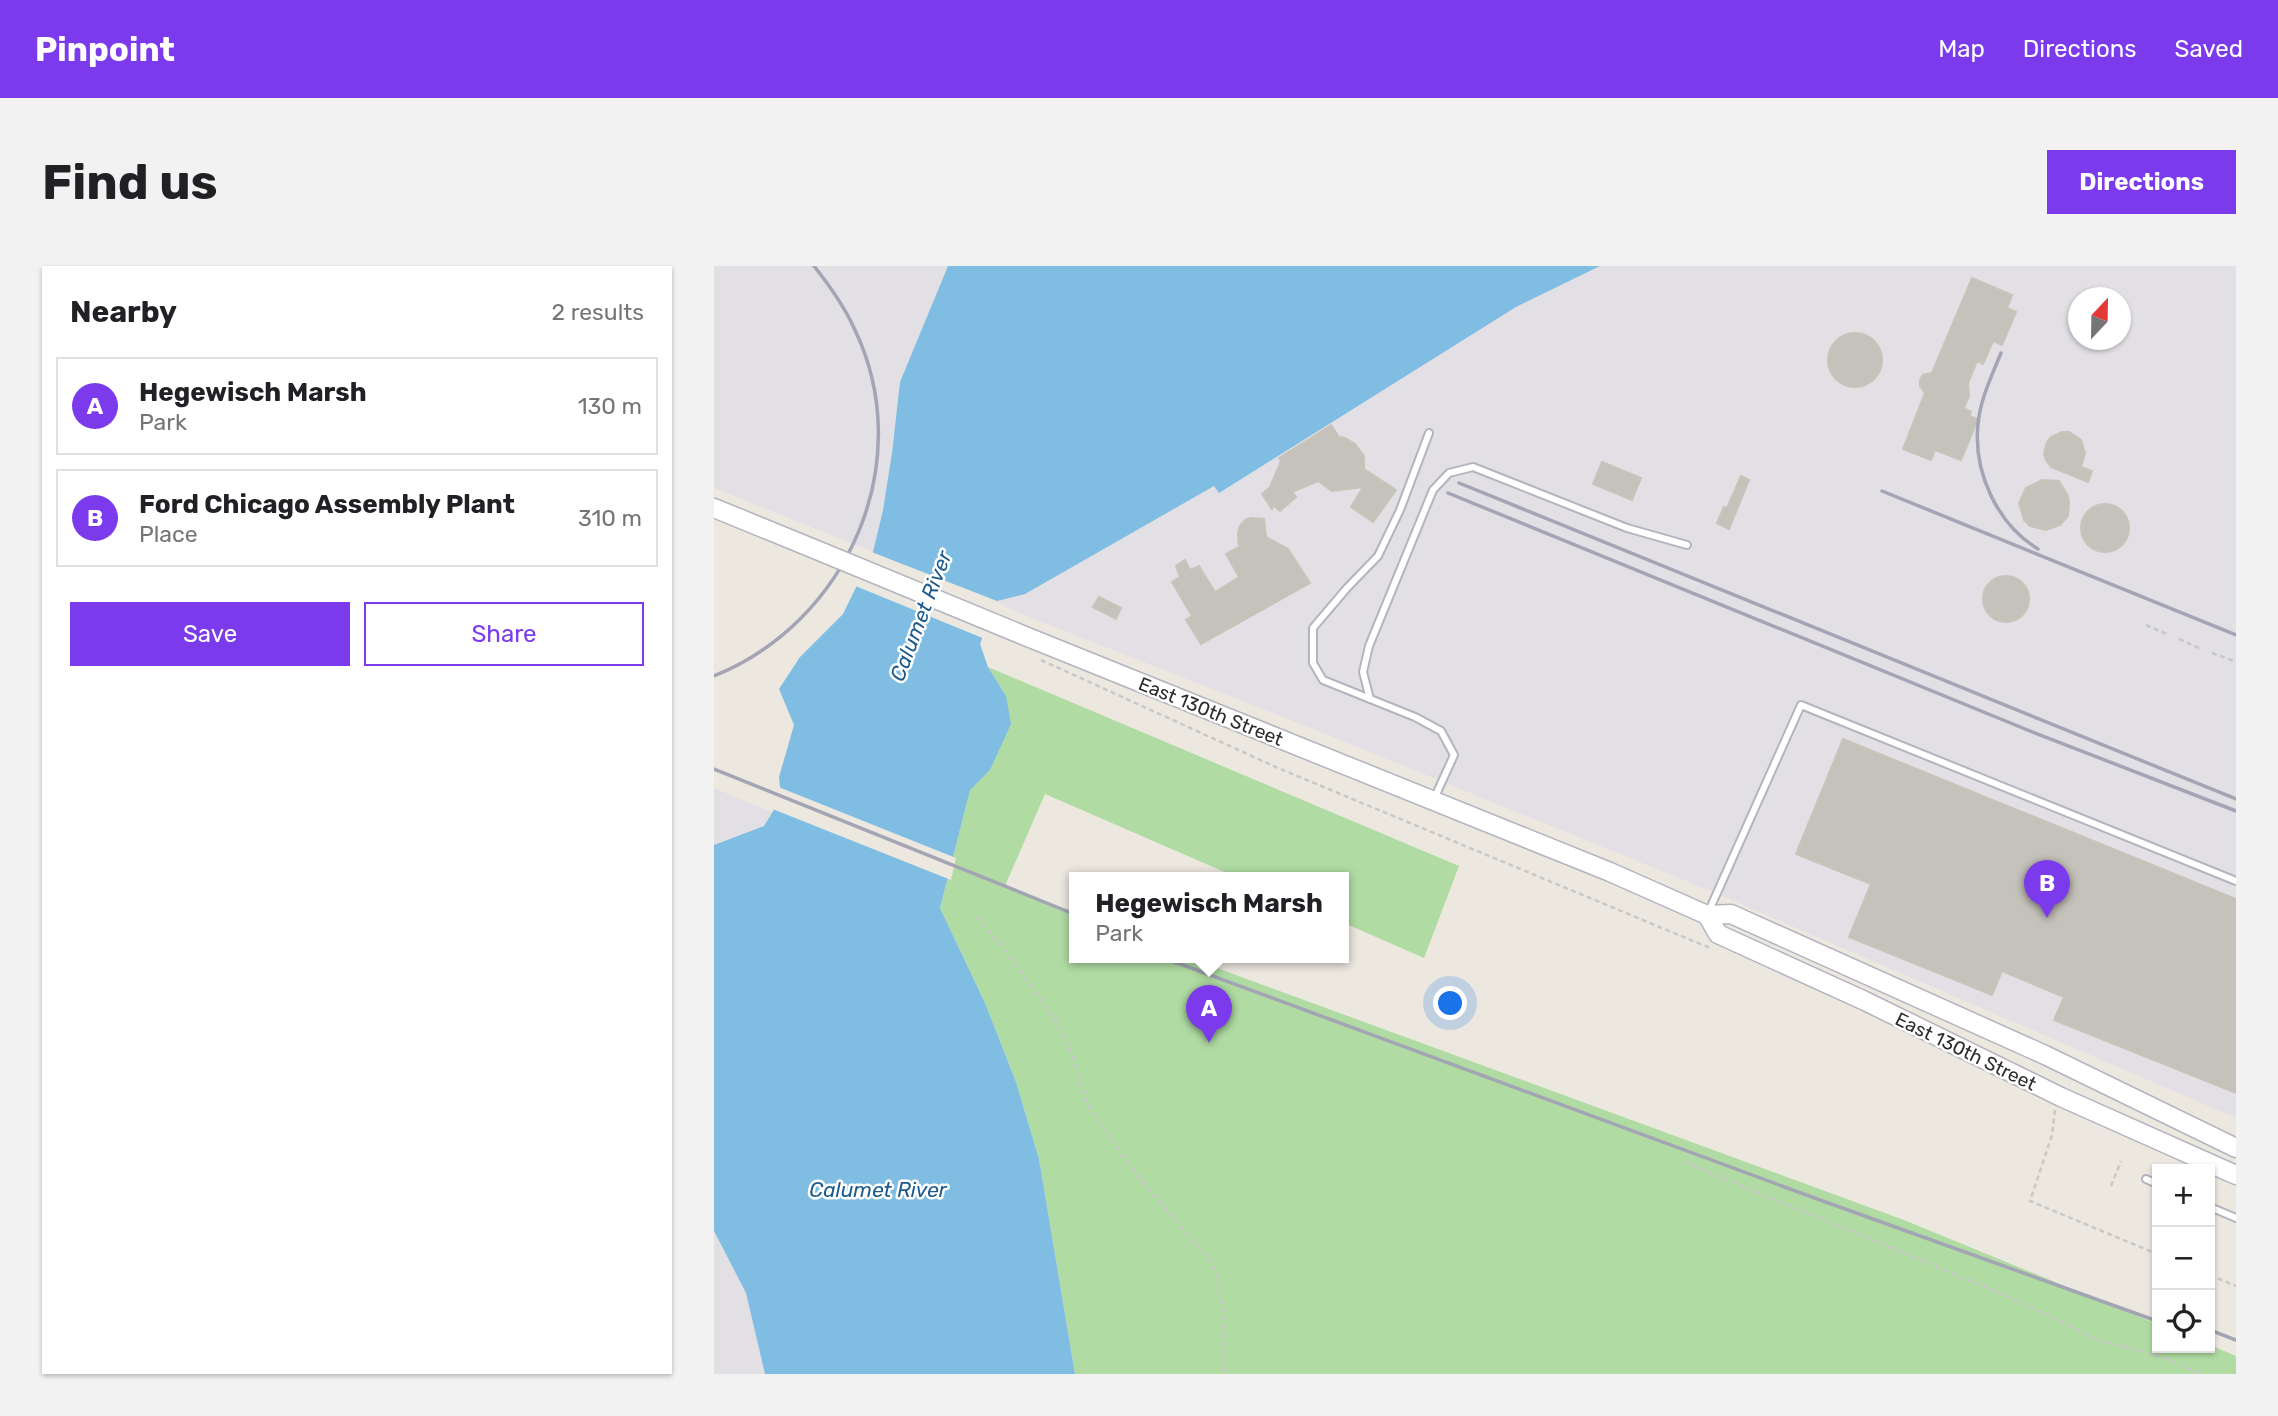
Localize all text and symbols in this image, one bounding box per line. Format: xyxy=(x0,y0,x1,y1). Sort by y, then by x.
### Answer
text: Pinpoint xyxy=(35,30,175,69)
text: Map xyxy=(1938,35,1985,63)
text: Directions xyxy=(2023,35,2136,63)
text: Saved xyxy=(2174,35,2243,63)
button: Directions xyxy=(2047,150,2236,214)
text: Find us xyxy=(42,153,218,211)
north arrow xyxy=(2068,287,2131,350)
text: Nearby xyxy=(70,294,177,330)
text: 2 results xyxy=(552,298,644,326)
text: Hegewisch Marsh xyxy=(139,377,367,408)
text: A xyxy=(87,392,103,420)
text: 130 m xyxy=(578,392,642,420)
text: Park xyxy=(139,408,187,436)
text: Ford Chicago Assembly Plant xyxy=(139,489,515,520)
text: B xyxy=(87,504,103,532)
text: 310 m xyxy=(578,504,642,532)
text: Place xyxy=(139,520,198,548)
water label: Calumet River xyxy=(884,546,957,684)
button: Save xyxy=(70,602,350,666)
button: Share xyxy=(364,602,644,666)
street label: East 130th Street xyxy=(1135,672,1287,751)
pin: B xyxy=(2024,860,2070,918)
popup xyxy=(1069,872,1349,963)
text: Hegewisch Marsh xyxy=(1095,888,1323,919)
text: Park xyxy=(1095,919,1143,947)
pin: A xyxy=(1186,985,1232,1043)
your location xyxy=(1433,986,1467,1020)
street label: East 130th Street xyxy=(1892,1007,2041,1096)
map controls xyxy=(2152,1164,2215,1353)
button: + xyxy=(2152,1164,2215,1227)
water label: Calumet River xyxy=(809,1177,948,1202)
button: − xyxy=(2152,1227,2215,1290)
button: locate xyxy=(2152,1290,2215,1353)

